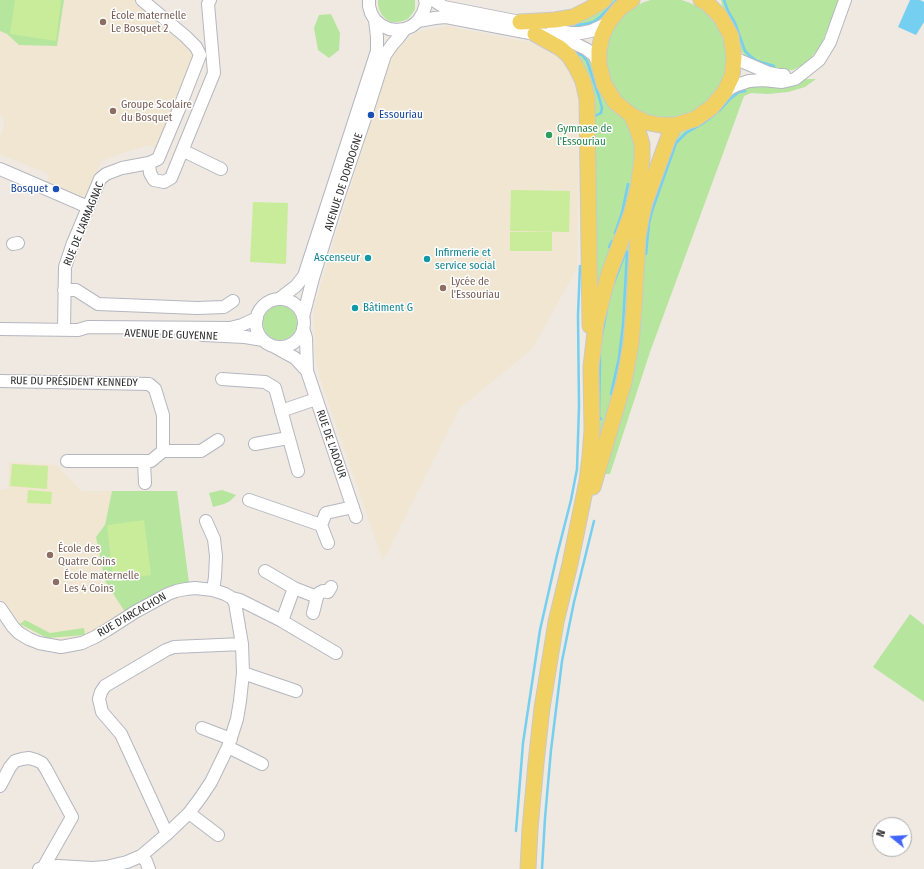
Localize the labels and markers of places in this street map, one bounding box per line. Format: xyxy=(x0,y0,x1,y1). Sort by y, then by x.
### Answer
place label: École maternelle Le Bosquet 2 xyxy=(111,9,186,35)
marker: École maternelle Le Bosquet 2 xyxy=(98,17,108,27)
place label: Groupe Scolaire du Bosquet xyxy=(121,98,192,124)
marker: Groupe Scolaire du Bosquet xyxy=(108,106,118,116)
place label: Essouriau xyxy=(379,108,423,122)
marker: Essouriau xyxy=(366,110,376,120)
place label: Gymnase de l'Essouriau xyxy=(557,122,612,148)
marker: Gymnase de l'Essouriau xyxy=(544,130,554,140)
place label: Bosquet xyxy=(11,182,48,196)
marker: Bosquet xyxy=(51,184,61,194)
place label: Infirmerie et service social xyxy=(435,246,495,272)
place label: Ascenseur xyxy=(314,251,360,265)
marker: Ascenseur xyxy=(363,253,373,263)
marker: Infirmerie et service social xyxy=(422,254,432,264)
place label: Lycée de l'Essouriau xyxy=(451,275,500,301)
marker: Lycée de l'Essouriau xyxy=(438,283,448,293)
place label: Bâtiment G xyxy=(363,301,413,315)
marker: Bâtiment G xyxy=(350,303,360,313)
place label: École des Quatre Coins xyxy=(58,542,116,568)
marker: École des Quatre Coins xyxy=(45,550,55,560)
place label: École maternelle Les 4 Coins xyxy=(64,569,139,595)
marker: École maternelle Les 4 Coins xyxy=(51,577,61,587)

